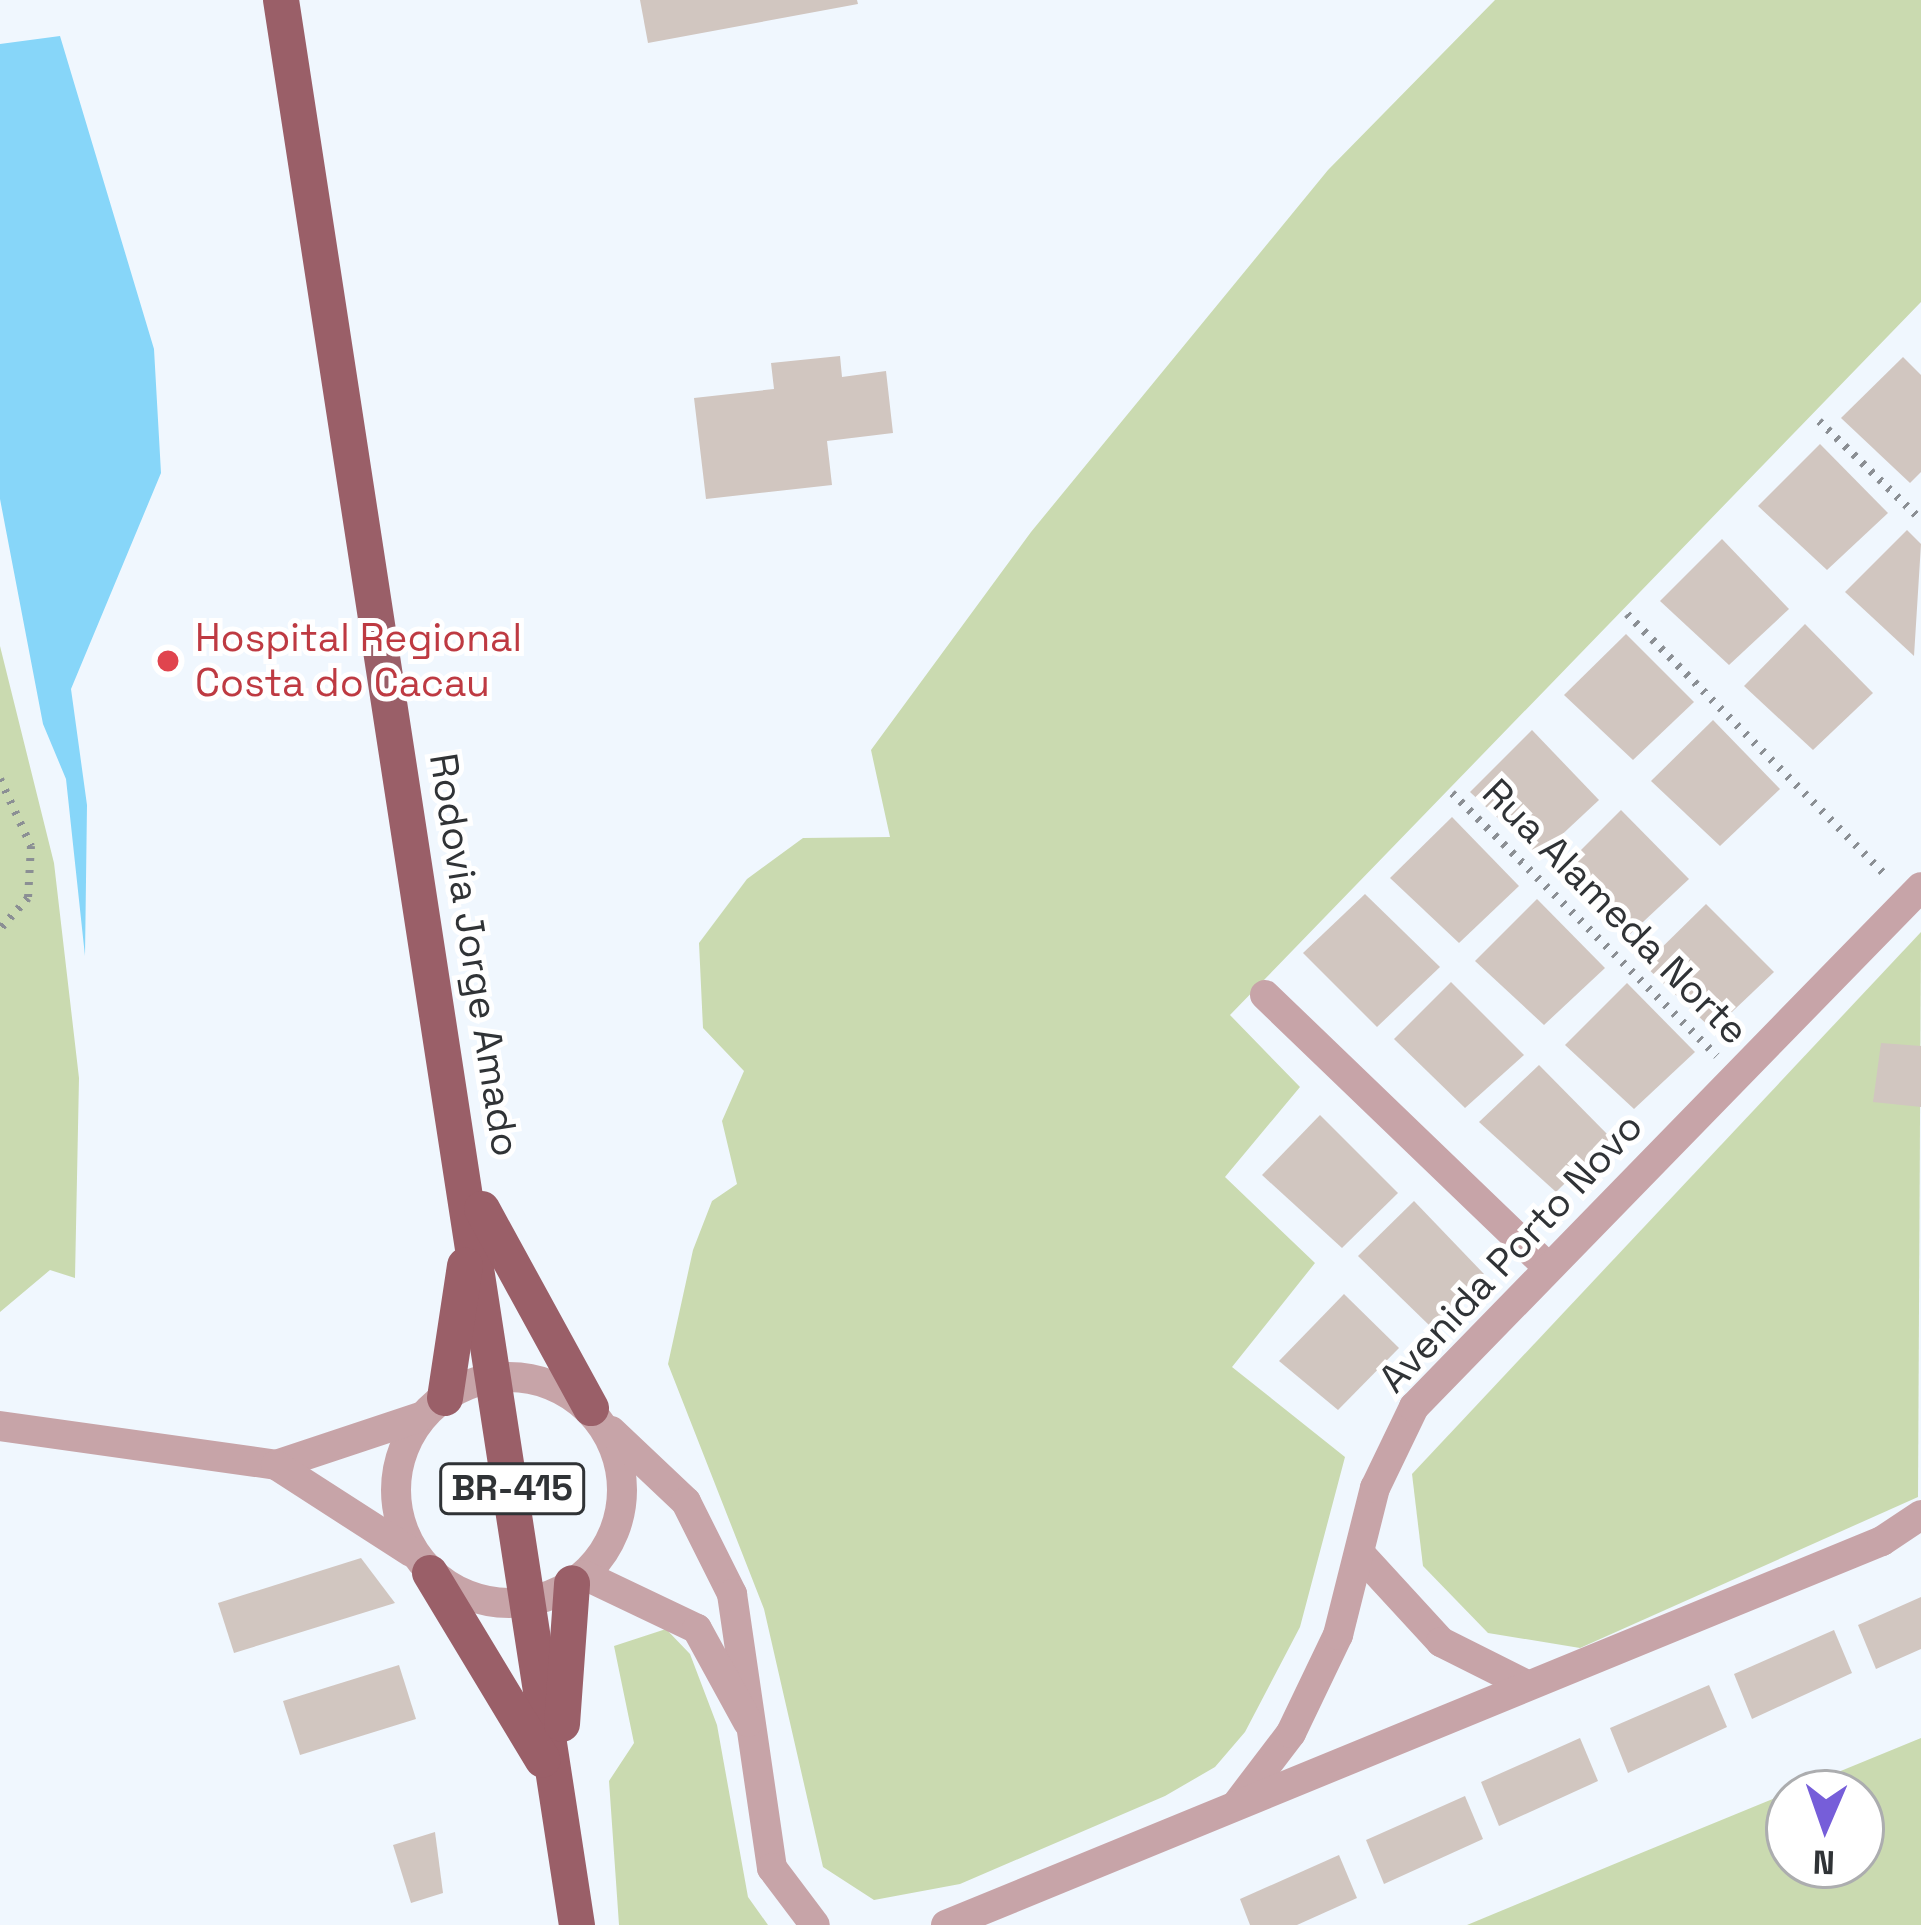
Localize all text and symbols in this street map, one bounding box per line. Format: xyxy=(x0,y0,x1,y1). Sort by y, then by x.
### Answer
place label: Hospital Regional Costa do Cacau xyxy=(195,616,522,707)
marker: Hospital Regional Costa do Cacau xyxy=(152,645,184,677)
street label: Rodovia Jorge Amado xyxy=(419,750,529,1160)
street label: Rua Alameda Norte xyxy=(1472,769,1758,1055)
street label: Avenida Porto Novo xyxy=(1370,1104,1652,1402)
road number: BR-415 xyxy=(437,1459,587,1519)
north arrow xyxy=(1765,1769,1885,1889)
text: N xyxy=(1812,1841,1836,1883)

